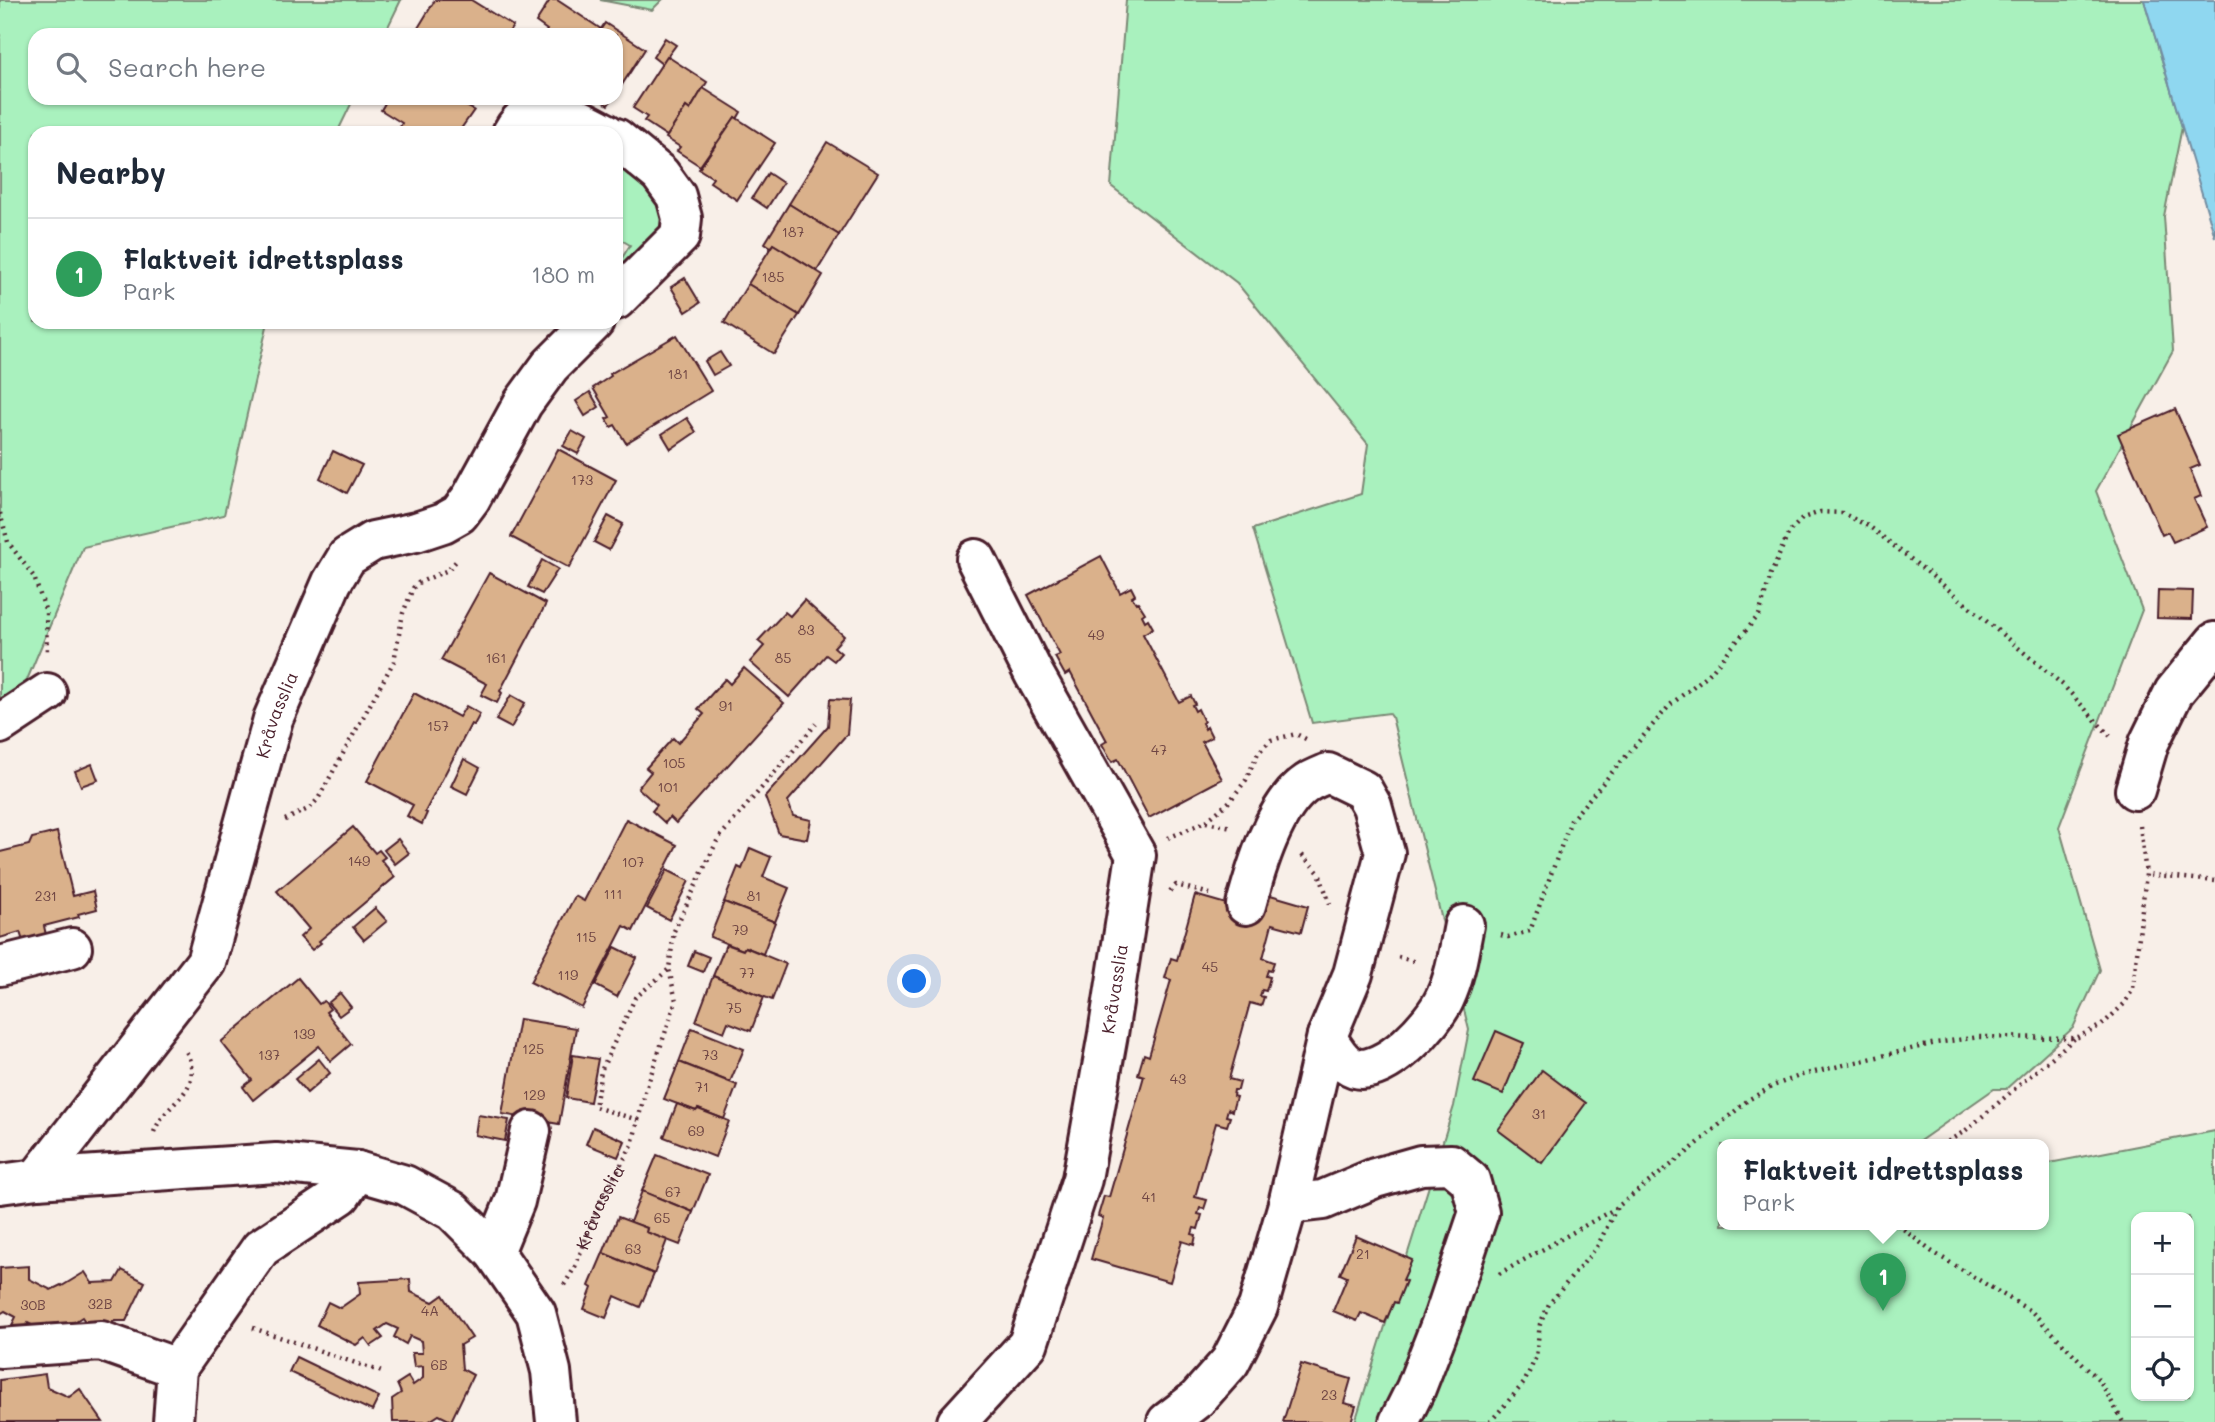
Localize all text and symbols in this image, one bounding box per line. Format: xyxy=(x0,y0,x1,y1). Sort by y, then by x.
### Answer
search box xyxy=(28,28,623,105)
icon: search xyxy=(52,48,90,86)
text: Search here xyxy=(108,50,266,84)
text: Nearby xyxy=(56,152,166,192)
house number: 187 xyxy=(782,222,804,241)
text: Flaktveit idrettsplass xyxy=(123,242,404,276)
text: 1 xyxy=(74,259,84,289)
text: 180 m xyxy=(531,259,595,289)
house number: 185 xyxy=(762,267,784,286)
text: Park xyxy=(123,276,175,306)
house number: 181 xyxy=(668,364,689,383)
house number: 173 xyxy=(571,470,593,489)
house number: 83 xyxy=(798,620,814,639)
house number: 49 xyxy=(1088,625,1104,644)
house number: 161 xyxy=(486,648,506,667)
house number: 85 xyxy=(775,648,791,667)
street label: Kråvasslia xyxy=(250,668,303,761)
house number: 91 xyxy=(719,696,733,715)
house number: 157 xyxy=(427,716,449,735)
house number: 47 xyxy=(1151,740,1167,759)
house number: 105 xyxy=(662,753,686,772)
house number: 101 xyxy=(657,777,679,796)
house number: 149 xyxy=(348,851,370,870)
house number: 107 xyxy=(622,852,645,871)
house number: 111 xyxy=(604,884,622,903)
house number: 231 xyxy=(35,886,57,905)
house number: 81 xyxy=(747,886,761,905)
house number: 79 xyxy=(732,920,748,939)
house number: 115 xyxy=(576,927,596,946)
street label: Kråvasslia xyxy=(1095,942,1133,1035)
house number: 45 xyxy=(1202,957,1218,976)
house number: 77 xyxy=(739,963,755,982)
your location xyxy=(897,964,931,998)
house number: 119 xyxy=(558,965,578,984)
house number: 75 xyxy=(726,998,742,1017)
house number: 139 xyxy=(293,1024,315,1043)
house number: 125 xyxy=(522,1039,544,1058)
house number: 137 xyxy=(258,1045,280,1064)
house number: 73 xyxy=(702,1045,718,1064)
house number: 43 xyxy=(1170,1069,1186,1088)
house number: 71 xyxy=(695,1077,709,1096)
house number: 129 xyxy=(523,1085,545,1104)
house number: 31 xyxy=(1532,1104,1546,1123)
house number: 69 xyxy=(688,1121,704,1140)
popup xyxy=(1717,1139,2049,1230)
text: Flaktveit idrettsplass xyxy=(1743,1153,2023,1187)
street label: Kråvasslia xyxy=(570,1160,630,1253)
house number: 67 xyxy=(665,1182,681,1201)
house number: 41 xyxy=(1142,1187,1156,1206)
text: Park xyxy=(1743,1187,1795,1217)
house number: 65 xyxy=(654,1208,670,1227)
map controls xyxy=(2131,1212,2194,1401)
button: + xyxy=(2131,1212,2194,1275)
house number: 63 xyxy=(625,1239,641,1258)
house number: 21 xyxy=(1356,1244,1370,1263)
pin: 1 xyxy=(1860,1253,1906,1311)
button: − xyxy=(2131,1275,2194,1338)
house number: 32B xyxy=(88,1294,112,1313)
house number: 30B xyxy=(20,1295,46,1314)
house number: 4A xyxy=(421,1301,439,1320)
button: locate xyxy=(2131,1338,2194,1401)
house number: 6B xyxy=(430,1355,448,1374)
house number: 23 xyxy=(1321,1385,1337,1404)

